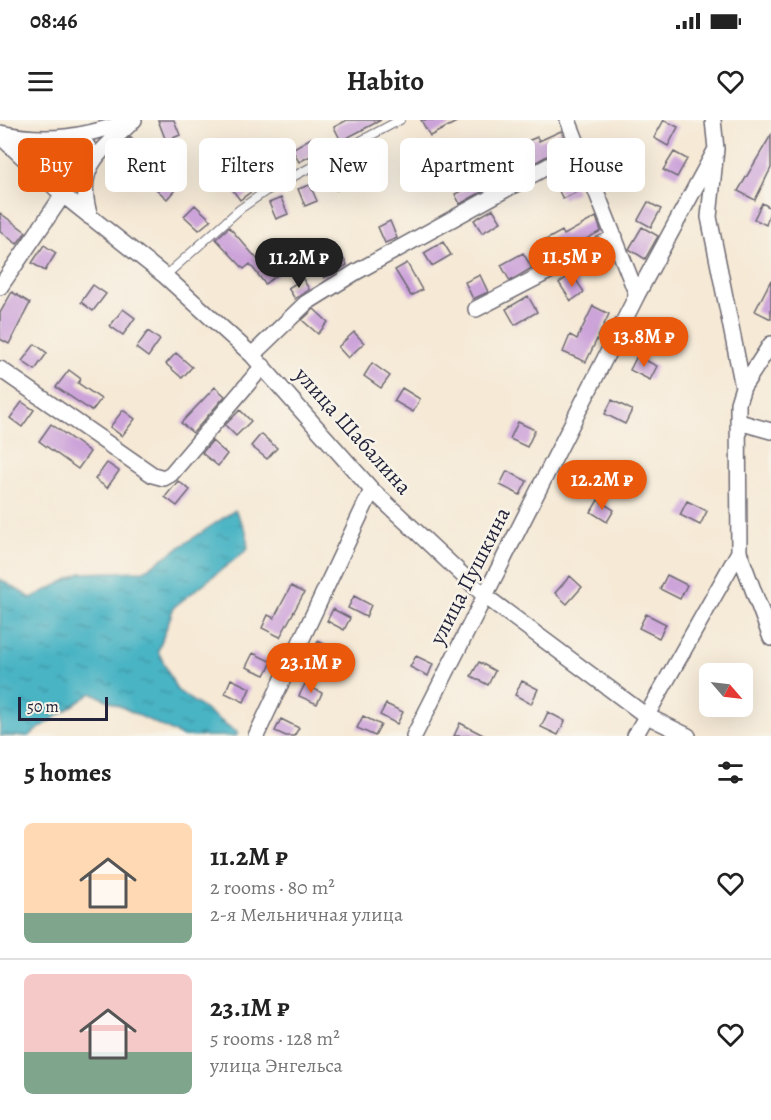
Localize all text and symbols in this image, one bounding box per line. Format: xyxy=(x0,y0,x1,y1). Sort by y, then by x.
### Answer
text: 08:46 xyxy=(30,6,77,36)
text: Habito xyxy=(347,63,424,99)
icon: menu xyxy=(24,65,57,98)
icon: heart xyxy=(714,65,747,98)
chip: Buy xyxy=(18,138,93,192)
chip: Rent xyxy=(105,138,187,192)
chip: Filters xyxy=(199,138,296,192)
chip: New xyxy=(308,138,388,192)
chip: Apartment xyxy=(400,138,535,192)
chip: House xyxy=(547,138,645,192)
pin: 11.5M ₽ xyxy=(517,237,627,288)
pin: 11.2M ₽ xyxy=(244,238,354,289)
text: 11.5M ₽ xyxy=(543,243,601,270)
text: 11.2M ₽ xyxy=(269,244,329,271)
pin: 13.8M ₽ xyxy=(589,317,699,368)
text: 13.8M ₽ xyxy=(613,323,675,350)
street label: улица Шабалина xyxy=(287,360,419,502)
pin: 12.2M ₽ xyxy=(547,460,657,511)
text: 12.2M ₽ xyxy=(571,466,633,493)
street label: улица Пушкина xyxy=(422,501,518,651)
pin: 23.1M ₽ xyxy=(256,643,366,694)
text: 23.1M ₽ xyxy=(280,649,342,676)
north arrow xyxy=(699,663,753,717)
map controls xyxy=(699,663,753,717)
scale bar xyxy=(18,694,108,722)
text: 50 m xyxy=(27,696,59,718)
text: 5 homes xyxy=(24,755,112,790)
icon: filters xyxy=(714,756,747,789)
text: 11.2M ₽ xyxy=(210,839,288,874)
icon: home xyxy=(72,847,144,919)
icon: heart xyxy=(714,867,747,900)
text: 2 rooms · 80 m² xyxy=(210,874,335,901)
text: 2-я Мельничная улица xyxy=(210,901,403,928)
text: 23.1M ₽ xyxy=(210,990,290,1025)
icon: home xyxy=(72,998,144,1070)
icon: heart xyxy=(714,1018,747,1051)
text: 5 rooms · 128 m² xyxy=(210,1025,340,1052)
text: улица Энгельса xyxy=(210,1052,343,1079)

